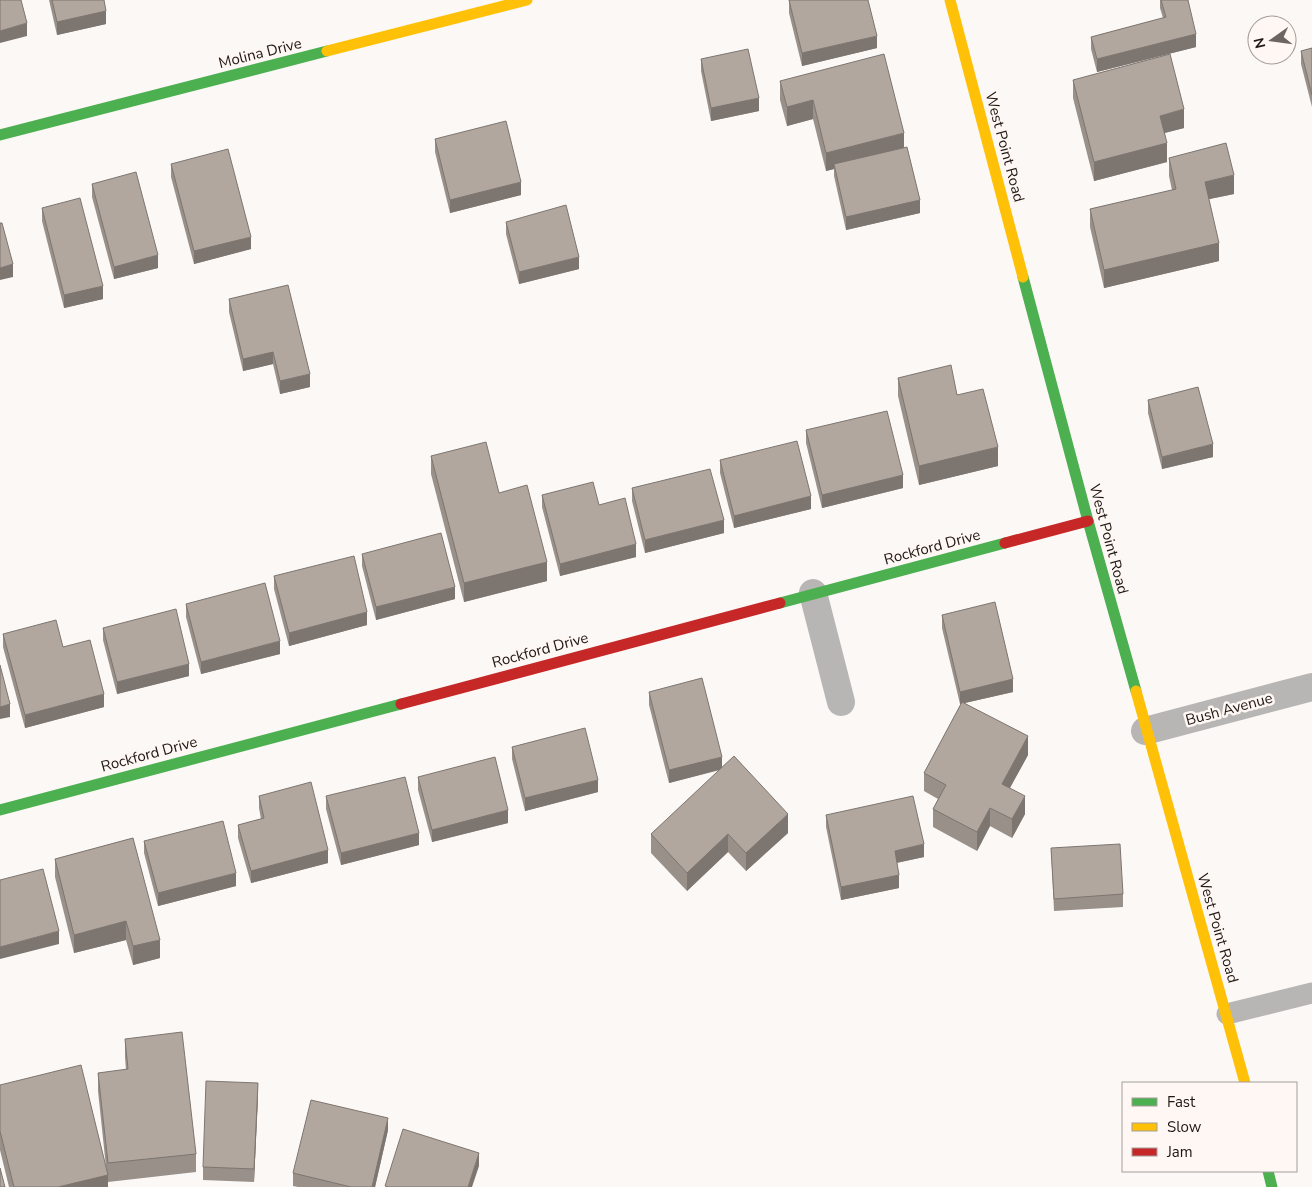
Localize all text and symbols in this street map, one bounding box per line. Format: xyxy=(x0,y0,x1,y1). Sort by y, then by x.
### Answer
north arrow xyxy=(1247,15,1297,65)
street label: Molina Drive xyxy=(216,33,304,73)
text: N xyxy=(1249,36,1270,50)
street label: West Point Road xyxy=(981,90,1029,204)
street label: West Point Road xyxy=(1085,482,1133,596)
street label: Rockford Drive xyxy=(881,524,983,570)
street label: Rockford Drive xyxy=(489,627,591,673)
street label: Bush Avenue xyxy=(1183,688,1275,730)
street label: Rockford Drive xyxy=(98,731,200,777)
street label: West Point Road xyxy=(1193,871,1243,985)
legend xyxy=(1122,1082,1297,1172)
text: Fast xyxy=(1167,1092,1196,1112)
text: Slow xyxy=(1167,1117,1202,1137)
text: Jam xyxy=(1166,1142,1193,1162)

